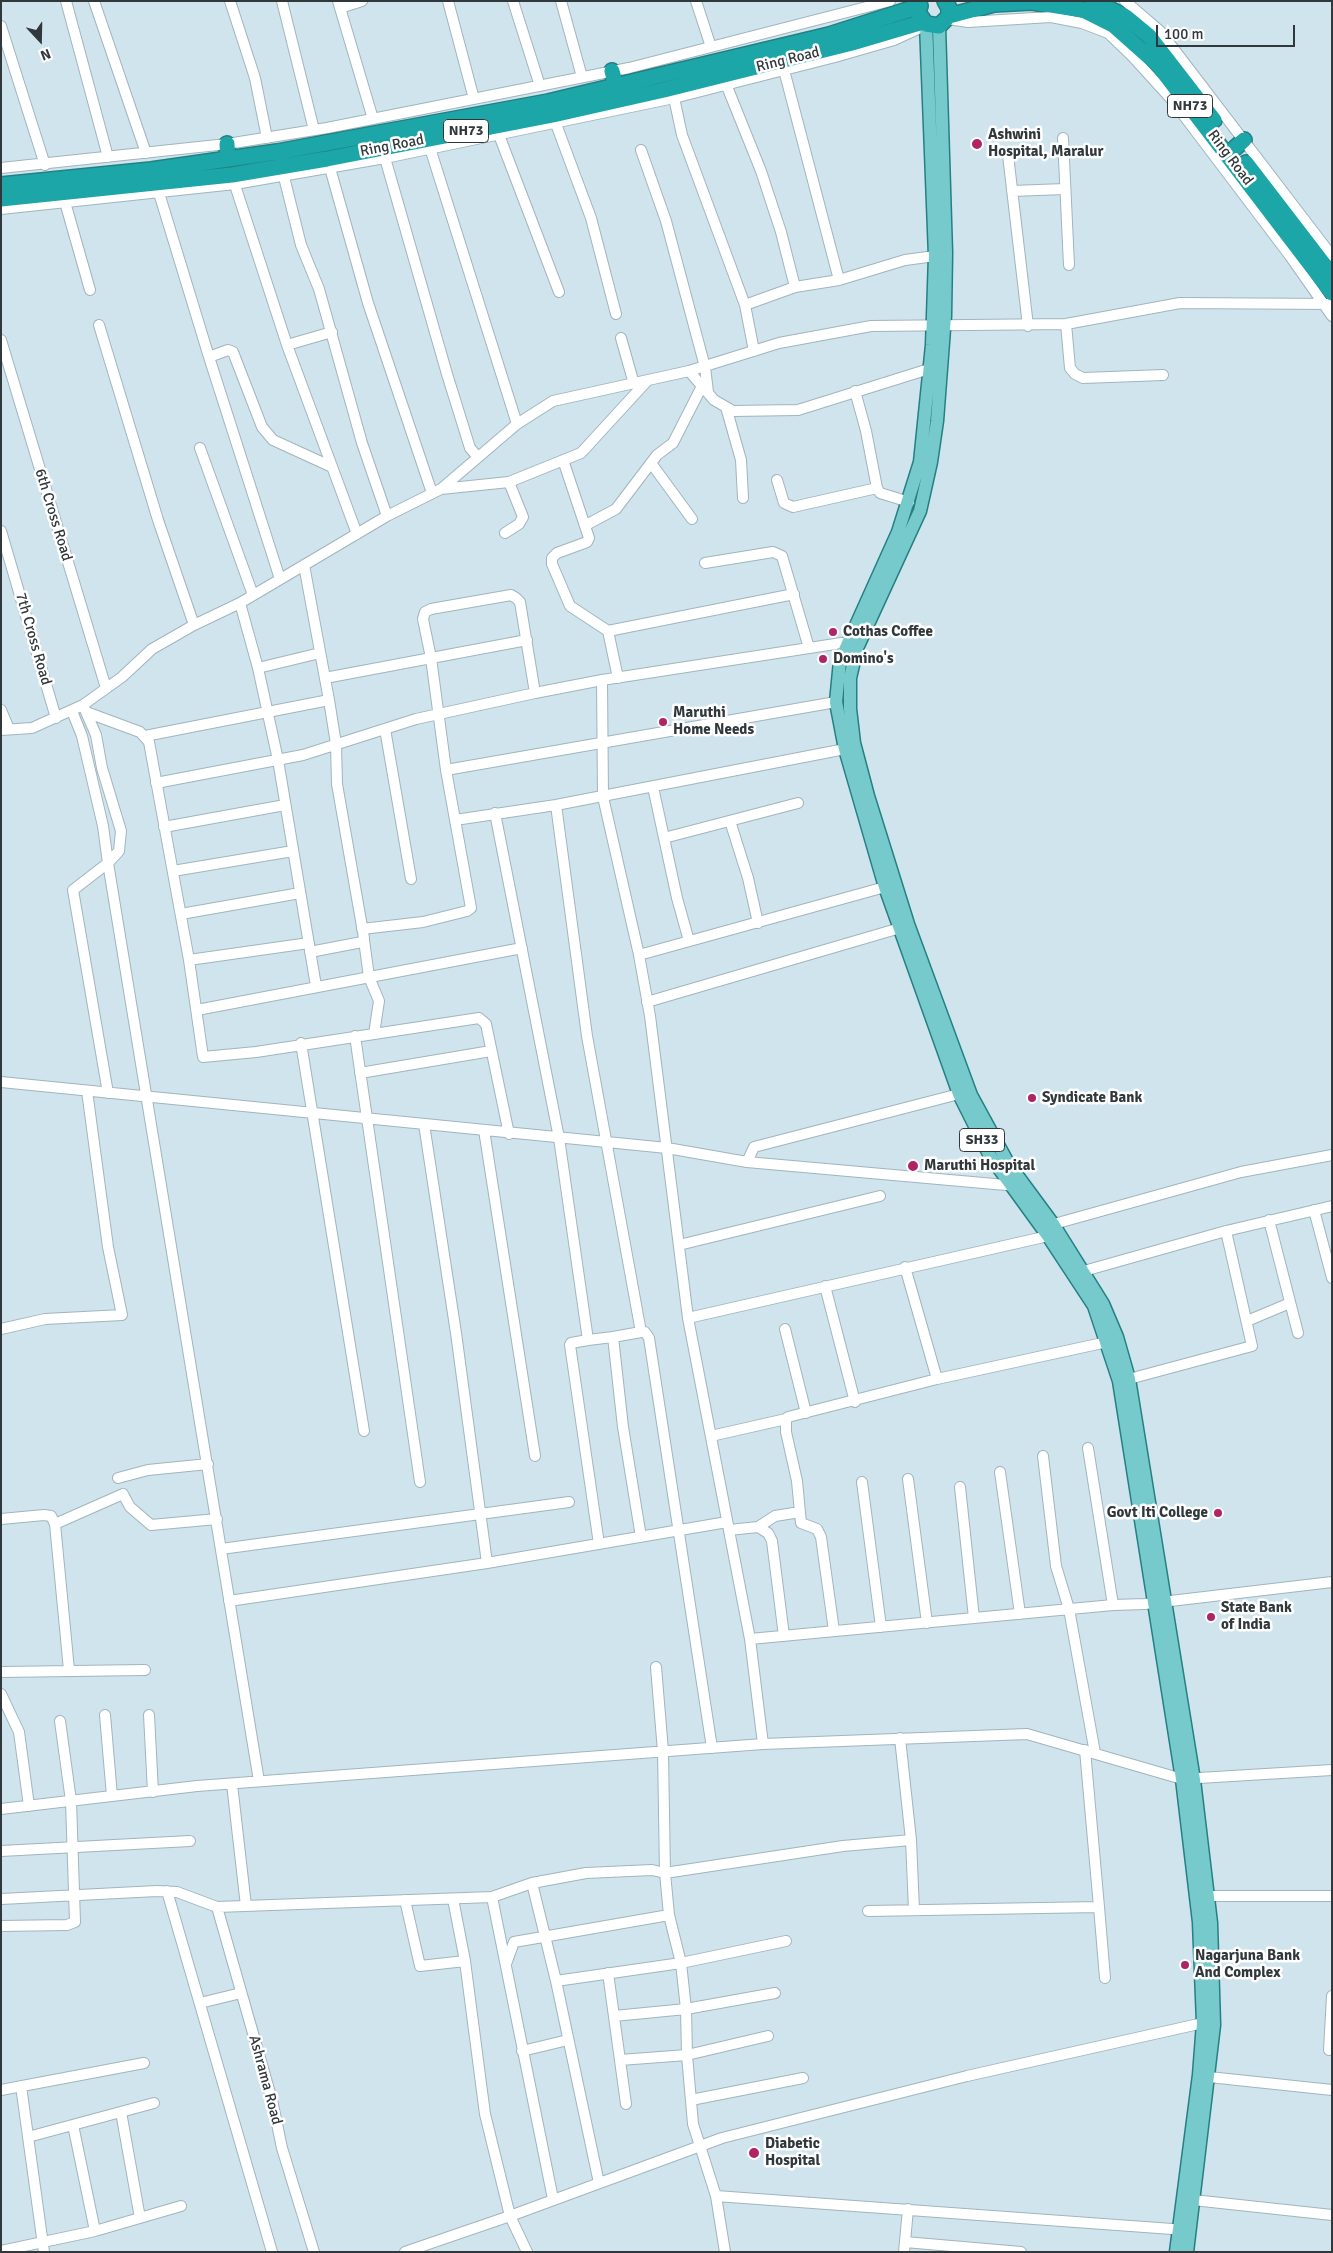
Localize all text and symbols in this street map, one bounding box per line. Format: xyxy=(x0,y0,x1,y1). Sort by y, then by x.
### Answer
north arrow xyxy=(15,15,65,65)
scale bar xyxy=(1158,15,1297,47)
text: 100 m xyxy=(1164,25,1204,43)
street label: Ring Road xyxy=(754,43,822,77)
text: N xyxy=(38,45,53,64)
road number: NH73 xyxy=(1168,94,1212,118)
road number: NH73 xyxy=(444,120,488,142)
place label: Ashwini Hospital, Maralur xyxy=(988,126,1103,161)
street label: Ring Road xyxy=(1203,127,1257,189)
street label: Ring Road xyxy=(359,131,425,161)
marker: Ashwini Hospital, Maralur xyxy=(970,137,984,151)
street label: 6th Cross Road xyxy=(30,467,76,563)
street label: 7th Cross Road xyxy=(11,591,55,687)
place label: Cothas Coffee xyxy=(843,623,933,641)
marker: Cothas Coffee xyxy=(827,626,839,638)
place label: Domino's xyxy=(833,650,894,668)
marker: Domino's xyxy=(817,653,829,665)
place label: Maruthi Home Needs xyxy=(673,704,754,739)
marker: Maruthi Home Needs xyxy=(657,716,669,728)
place label: Syndicate Bank xyxy=(1042,1089,1142,1107)
marker: Syndicate Bank xyxy=(1026,1092,1038,1104)
road number: SH33 xyxy=(960,1128,1004,1152)
place label: Maruthi Hospital xyxy=(924,1157,1035,1175)
marker: Maruthi Hospital xyxy=(906,1159,920,1173)
place label: Govt Iti College xyxy=(1107,1504,1208,1522)
marker: Govt Iti College xyxy=(1212,1507,1224,1519)
place label: State Bank of India xyxy=(1221,1599,1292,1634)
marker: State Bank of India xyxy=(1205,1611,1217,1623)
place label: Nagarjuna Bank And Complex xyxy=(1195,1947,1300,1982)
marker: Nagarjuna Bank And Complex xyxy=(1179,1959,1191,1971)
street label: Ashrama Road xyxy=(244,2033,286,2127)
place label: Diabetic Hospital xyxy=(765,2135,820,2170)
marker: Diabetic Hospital xyxy=(747,2146,761,2160)

